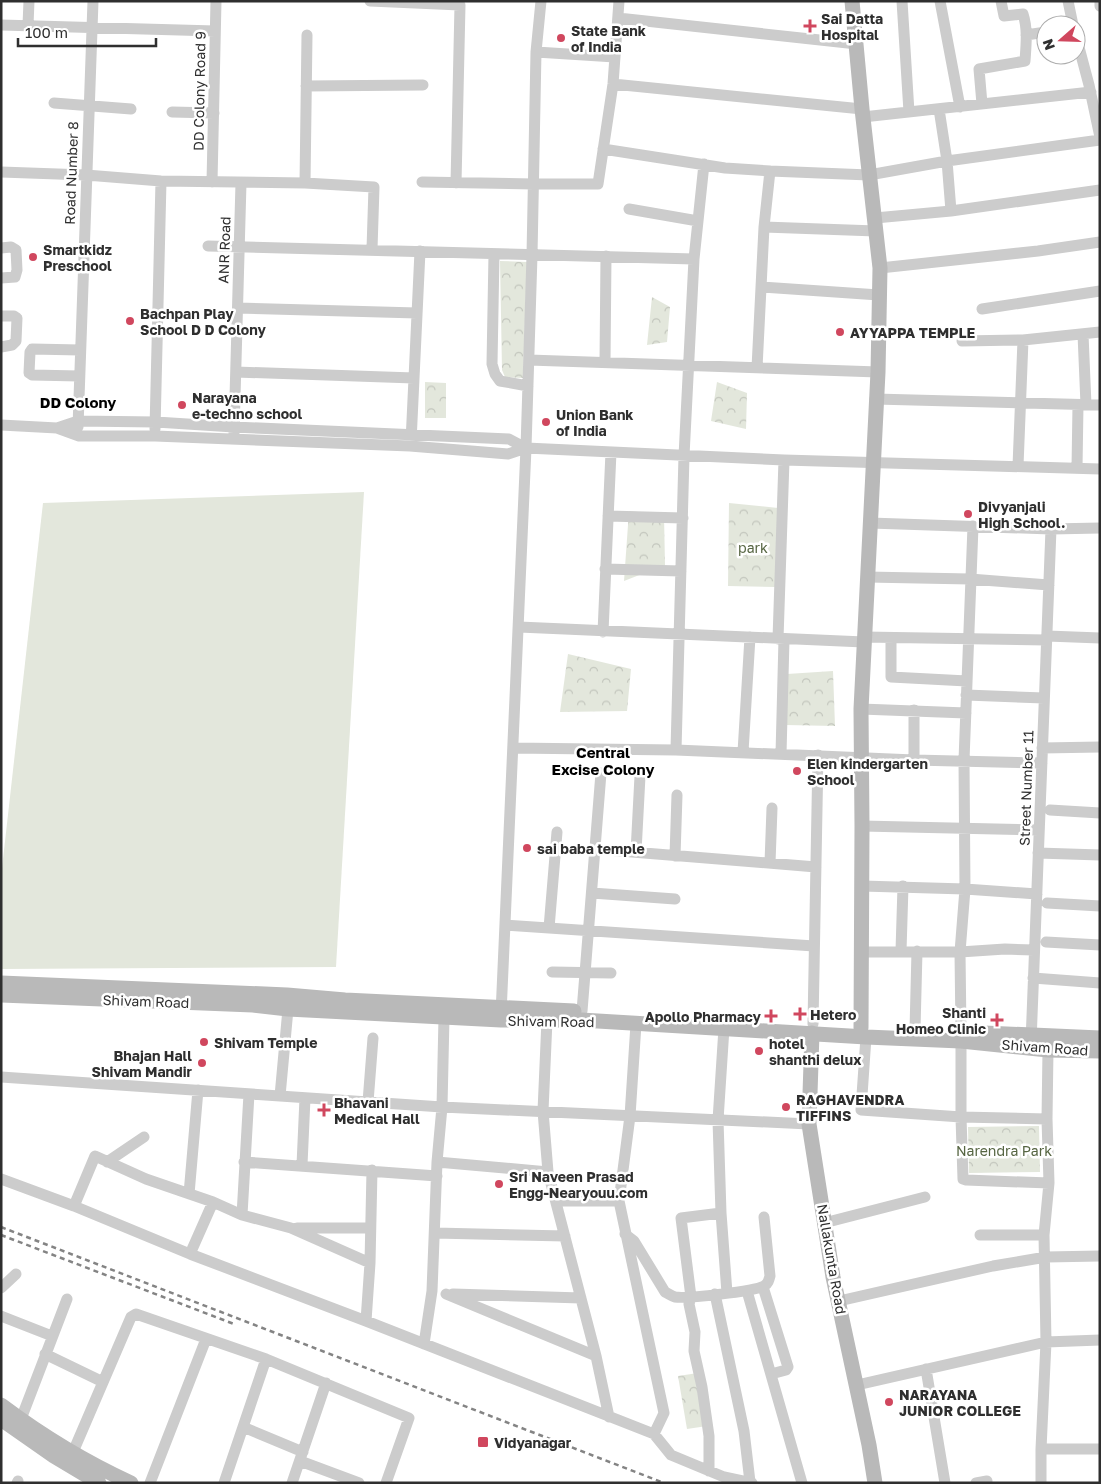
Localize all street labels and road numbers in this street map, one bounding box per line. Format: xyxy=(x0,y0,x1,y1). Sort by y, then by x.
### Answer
street label: DD Colony Road 9 xyxy=(189,31,209,151)
street label: Road Number 8 xyxy=(61,121,81,225)
street label: ANR Road xyxy=(214,216,234,284)
street label: Street Number 11 xyxy=(1015,730,1037,846)
street label: Shivam Road xyxy=(102,991,190,1011)
street label: Shivam Road xyxy=(507,1012,595,1030)
street label: Shivam Road xyxy=(1001,1035,1089,1059)
street label: Nallakunta Road xyxy=(814,1203,850,1315)

